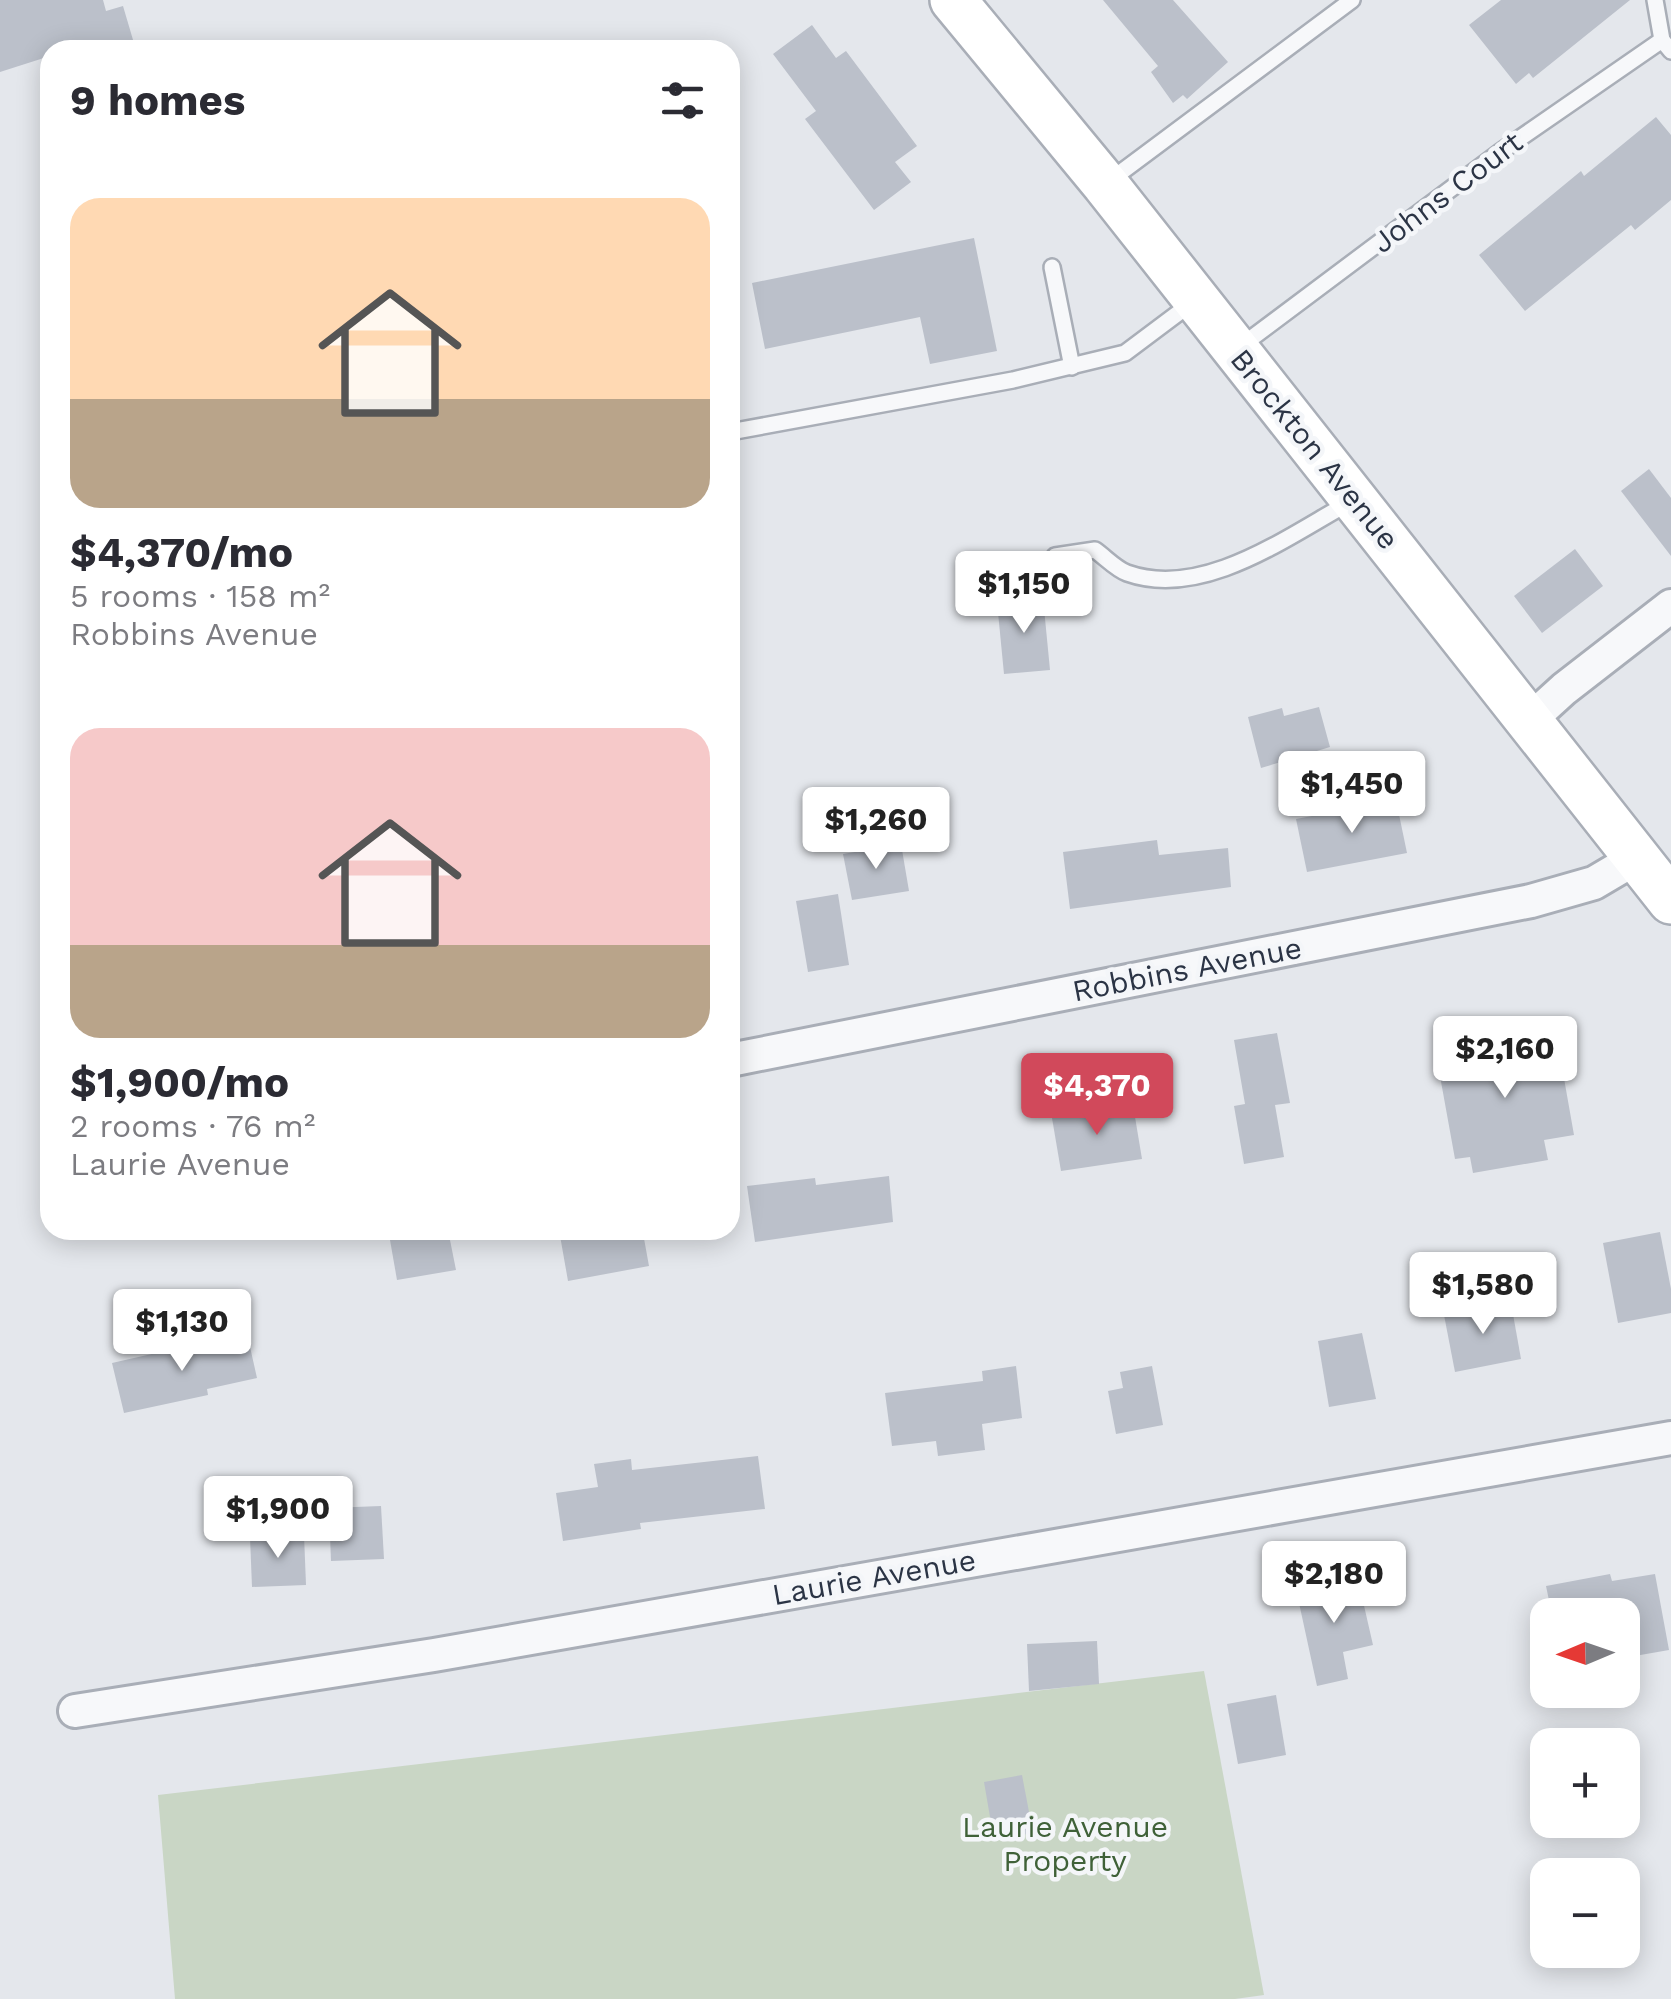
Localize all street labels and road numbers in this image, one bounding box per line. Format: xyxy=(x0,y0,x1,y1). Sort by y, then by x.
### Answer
street label: Johns Court xyxy=(1365,124,1529,260)
street label: Brockton Avenue xyxy=(1224,342,1406,556)
street label: Robbins Avenue xyxy=(1070,930,1304,1008)
street label: Laurie Avenue xyxy=(769,1542,979,1612)

